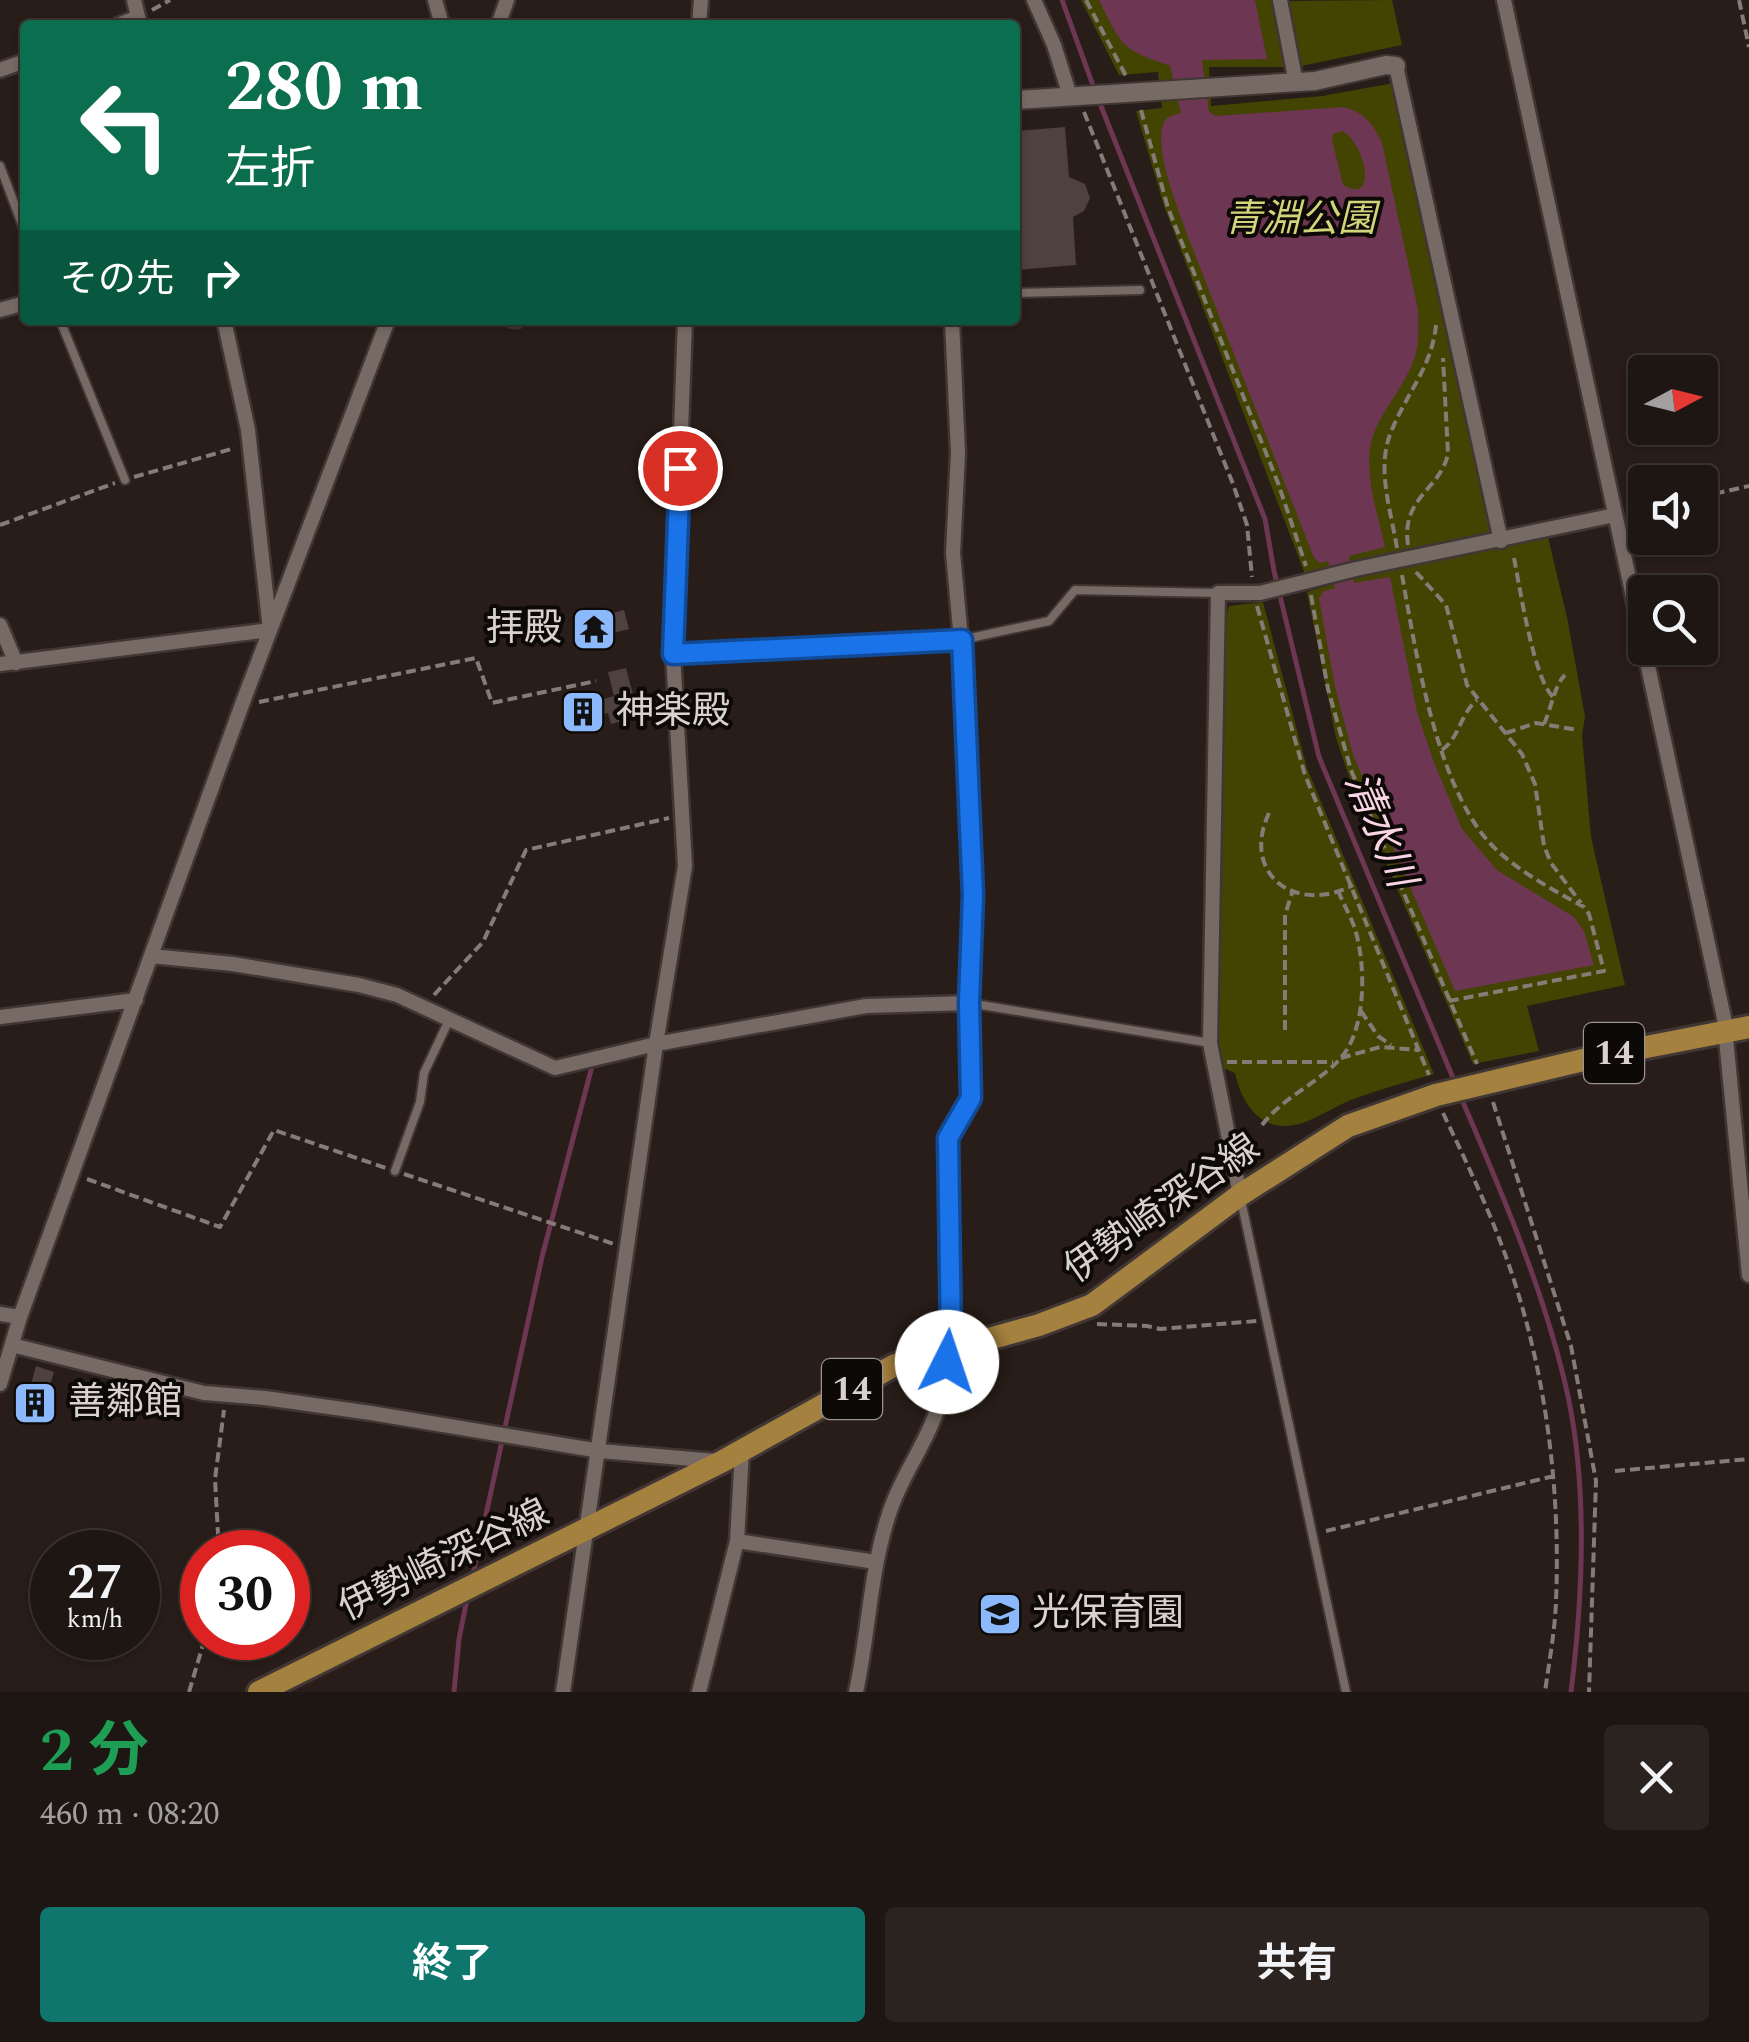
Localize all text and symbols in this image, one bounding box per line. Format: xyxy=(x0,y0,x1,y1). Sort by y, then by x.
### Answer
text: 280 m xyxy=(225,35,423,141)
icon: left xyxy=(60,60,190,190)
text: 左折 xyxy=(225,135,315,204)
park label: 青淵公園 xyxy=(1224,191,1381,249)
icon: right xyxy=(194,250,249,305)
text: その先 xyxy=(60,251,174,309)
north arrow xyxy=(1628,355,1718,445)
map controls xyxy=(1628,355,1718,665)
pin xyxy=(638,426,723,511)
icon: arrive xyxy=(653,441,708,496)
button: sound xyxy=(1628,465,1718,555)
button: search xyxy=(1628,575,1718,665)
place label: 拝殿 xyxy=(486,600,562,658)
temple icon: 拝殿 xyxy=(571,606,617,652)
place label: 神楽殿 xyxy=(616,683,730,741)
building icon: 神楽殿 xyxy=(560,689,606,735)
water label: 清水川 xyxy=(1327,763,1432,901)
road number: 14 xyxy=(1584,1023,1644,1083)
street label: 伊勢崎深谷線 xyxy=(1052,1120,1272,1298)
position arrow xyxy=(895,1310,999,1414)
road number: 14 xyxy=(822,1359,882,1419)
place label: 善鄰館 xyxy=(68,1374,182,1432)
building icon: 善鄰館 xyxy=(12,1380,58,1426)
street label: 伊勢崎深谷線 xyxy=(329,1485,559,1637)
speed limit sign: 30 xyxy=(180,1530,310,1660)
text: 27 xyxy=(67,1545,123,1621)
place label: 光保育園 xyxy=(1032,1585,1184,1643)
school or university icon: 光保育園 xyxy=(977,1591,1023,1637)
text: km/h xyxy=(67,1601,123,1639)
text: 2 分 xyxy=(40,1706,149,1798)
button: close xyxy=(1604,1725,1709,1830)
text: 460 m · 08:20 xyxy=(40,1790,220,1839)
button: 終了 xyxy=(40,1907,865,2022)
button: 共有 xyxy=(885,1907,1709,2022)

